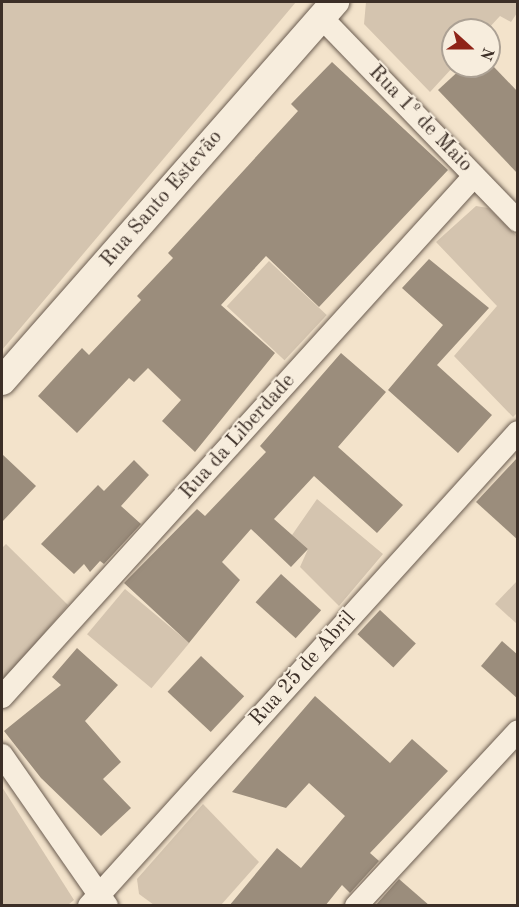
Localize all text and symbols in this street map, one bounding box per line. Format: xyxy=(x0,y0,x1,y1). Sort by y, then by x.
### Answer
north arrow xyxy=(441,18,501,78)
text: N xyxy=(476,45,496,62)
street label: Rua 1º de Maio xyxy=(363,60,477,178)
street label: Rua Santo Estevão xyxy=(96,125,228,273)
street label: Rua da Liberdade xyxy=(175,369,301,505)
street label: Rua 25 de Abril xyxy=(245,606,361,732)

